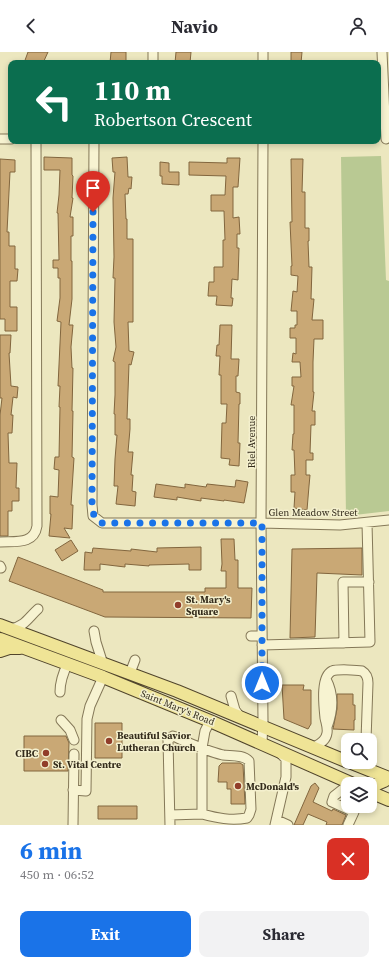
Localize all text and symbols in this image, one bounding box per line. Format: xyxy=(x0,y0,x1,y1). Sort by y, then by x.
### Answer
text: Navio xyxy=(171,14,218,39)
icon: back xyxy=(20,15,42,37)
icon: person xyxy=(347,15,369,37)
text: 110 m xyxy=(94,71,171,109)
icon: left xyxy=(28,76,80,128)
text: Robertson Crescent xyxy=(94,107,252,132)
pin xyxy=(76,171,110,212)
icon: arrive xyxy=(82,177,104,199)
street label: Riel Avenue xyxy=(245,416,258,468)
street label: Glen Meadow Street xyxy=(268,506,358,519)
place label: St. Mary's Square xyxy=(186,593,231,618)
marker: St. Mary's Square xyxy=(173,600,183,610)
position arrow xyxy=(241,662,283,704)
street label: Saint Mary's Road xyxy=(139,687,217,728)
place label: Beautiful Savior Lutheran Church xyxy=(117,729,196,754)
map controls xyxy=(341,733,377,813)
button: search xyxy=(341,733,377,769)
marker: Beautiful Savior Lutheran Church xyxy=(104,736,114,746)
place label: CIBC xyxy=(15,747,38,760)
marker: CIBC xyxy=(41,748,51,758)
place label: St. Vital Centre xyxy=(53,758,121,771)
marker: St. Vital Centre xyxy=(40,759,50,769)
button: layers xyxy=(341,777,377,813)
place label: McDonald's xyxy=(246,780,300,793)
marker: McDonald's xyxy=(233,781,243,791)
text: 6 min xyxy=(20,834,82,867)
button: close xyxy=(327,838,369,880)
text: 450 m · 06:52 xyxy=(20,866,94,883)
button: Exit xyxy=(20,911,191,957)
button: Share xyxy=(199,911,369,957)

